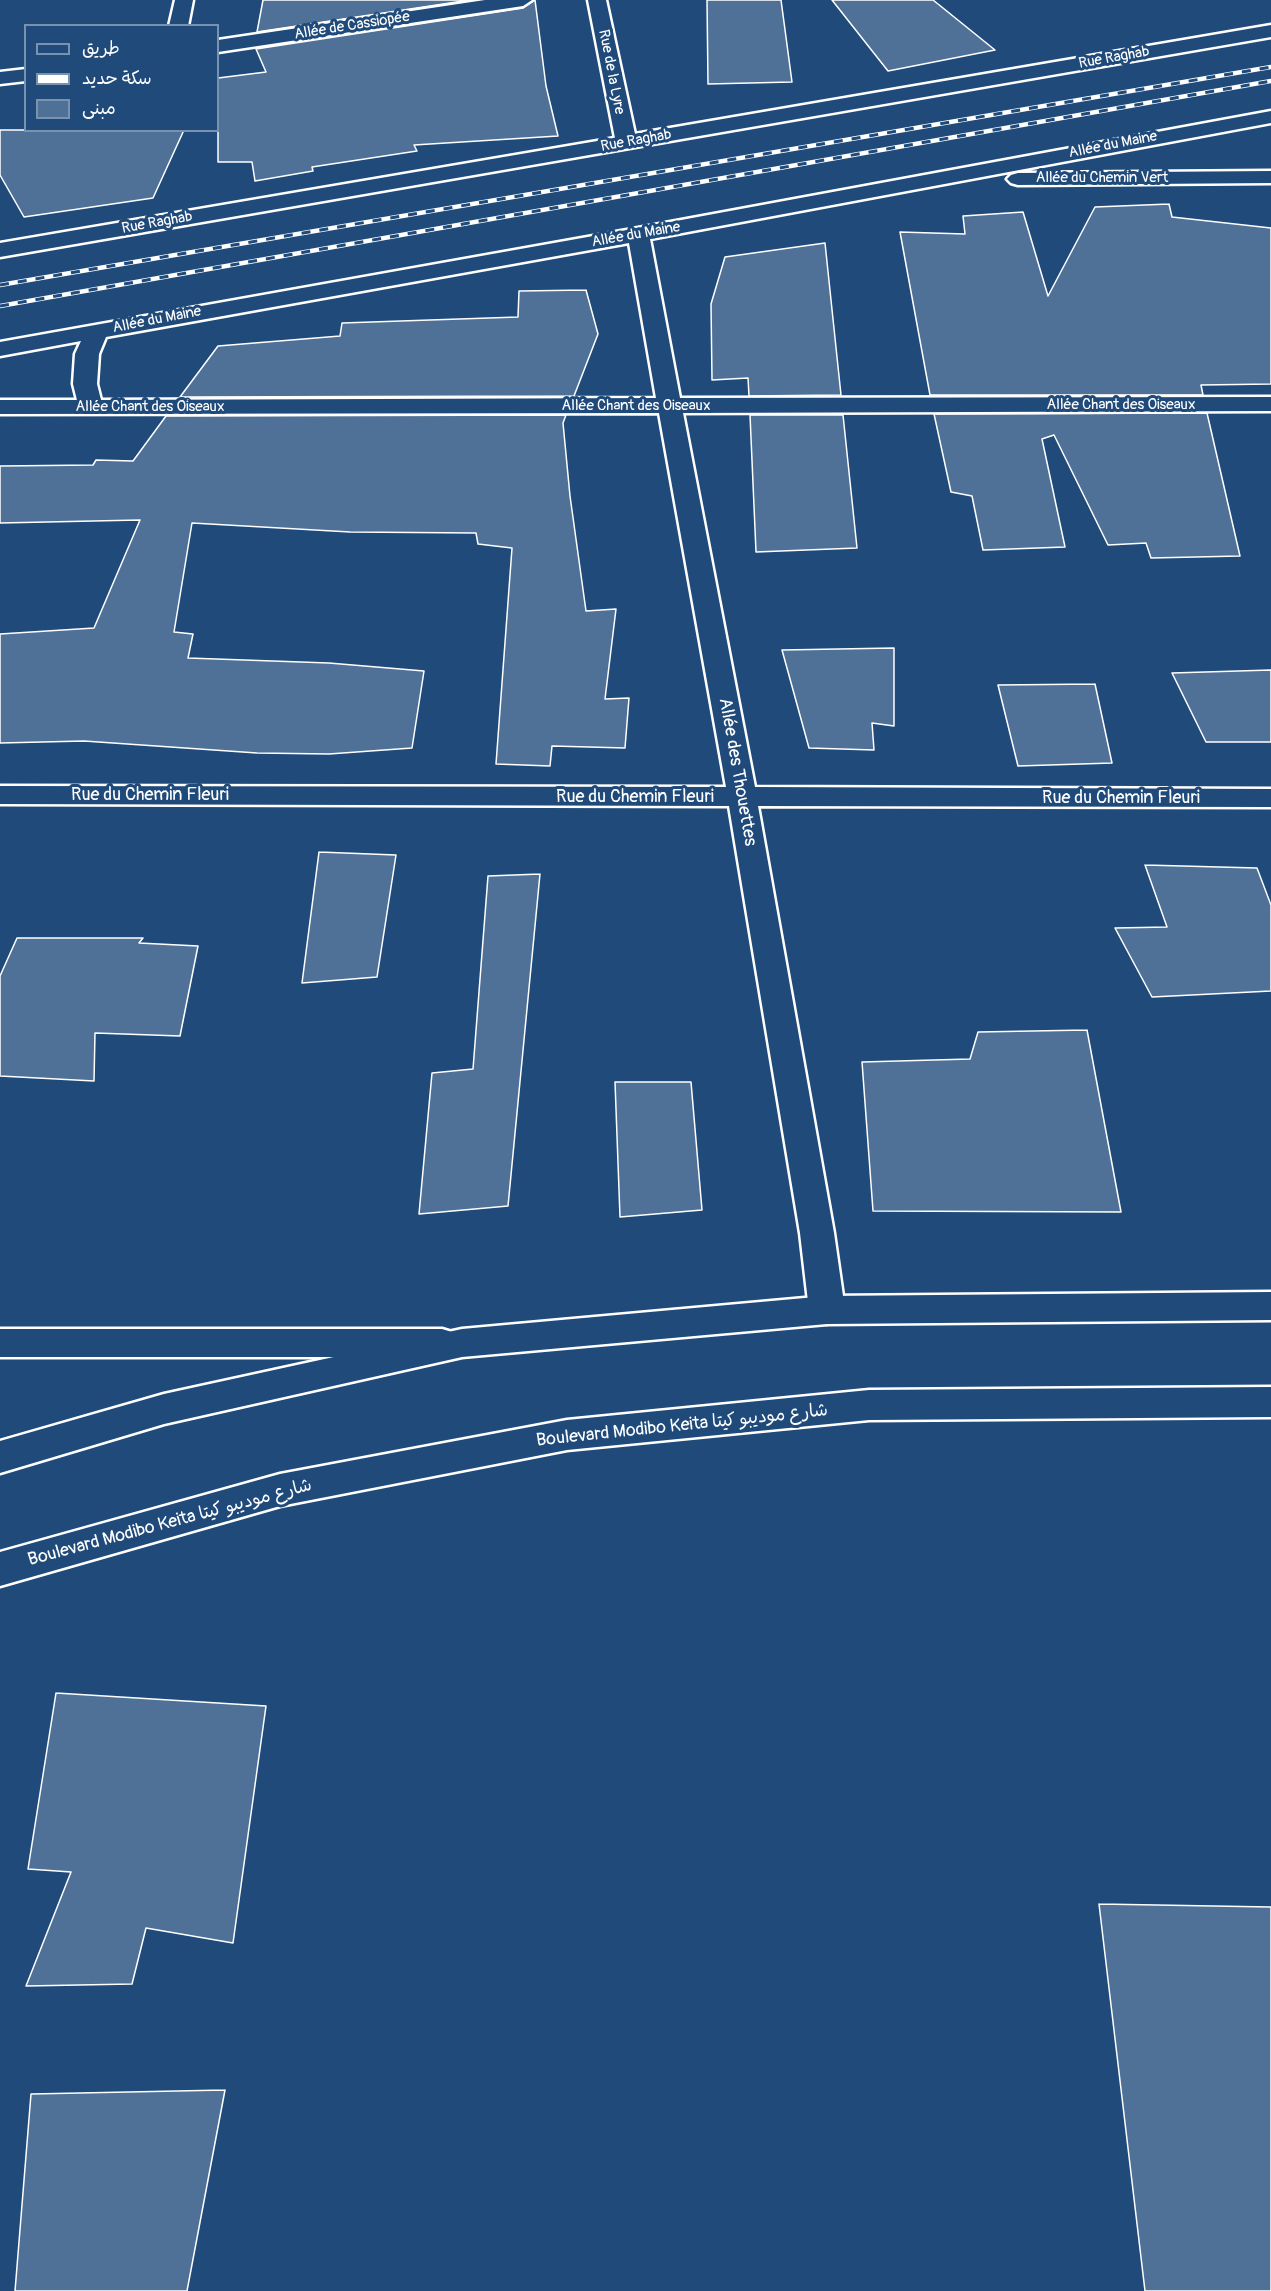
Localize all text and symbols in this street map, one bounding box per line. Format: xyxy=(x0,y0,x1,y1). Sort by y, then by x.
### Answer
street label: Allée de Cassiopée xyxy=(293,8,411,44)
legend xyxy=(24,24,219,132)
street label: Rue de la Lyre xyxy=(594,28,628,116)
text: طريق xyxy=(82,37,120,60)
street label: Rue Raghab xyxy=(1077,43,1151,73)
text: سكة حديد xyxy=(82,67,152,90)
text: مبنى xyxy=(82,97,116,120)
street label: Rue Raghab xyxy=(599,126,673,156)
street label: Allée du Maine xyxy=(1067,128,1159,162)
street label: Allée du Chemin Vert xyxy=(1036,169,1168,187)
street label: Rue Raghab xyxy=(120,208,194,238)
street label: Allée du Maine xyxy=(590,218,682,252)
street label: Allée du Maine xyxy=(111,303,203,337)
street label: Allée Chant des Oiseaux xyxy=(1047,396,1195,414)
street label: Allée Chant des Oiseaux xyxy=(562,397,710,415)
street label: Allée Chant des Oiseaux xyxy=(76,398,224,416)
street label: Allée des Thouettes xyxy=(713,696,761,848)
street label: Rue du Chemin Fleuri xyxy=(71,784,229,806)
street label: Rue du Chemin Fleuri xyxy=(556,786,714,808)
street label: Rue du Chemin Fleuri xyxy=(1042,787,1200,809)
street label: Boulevard Modibo Keita شارع موديبو كيتا xyxy=(535,1400,829,1452)
street label: Boulevard Modibo Keita شارع موديبو كيتا xyxy=(26,1475,314,1571)

